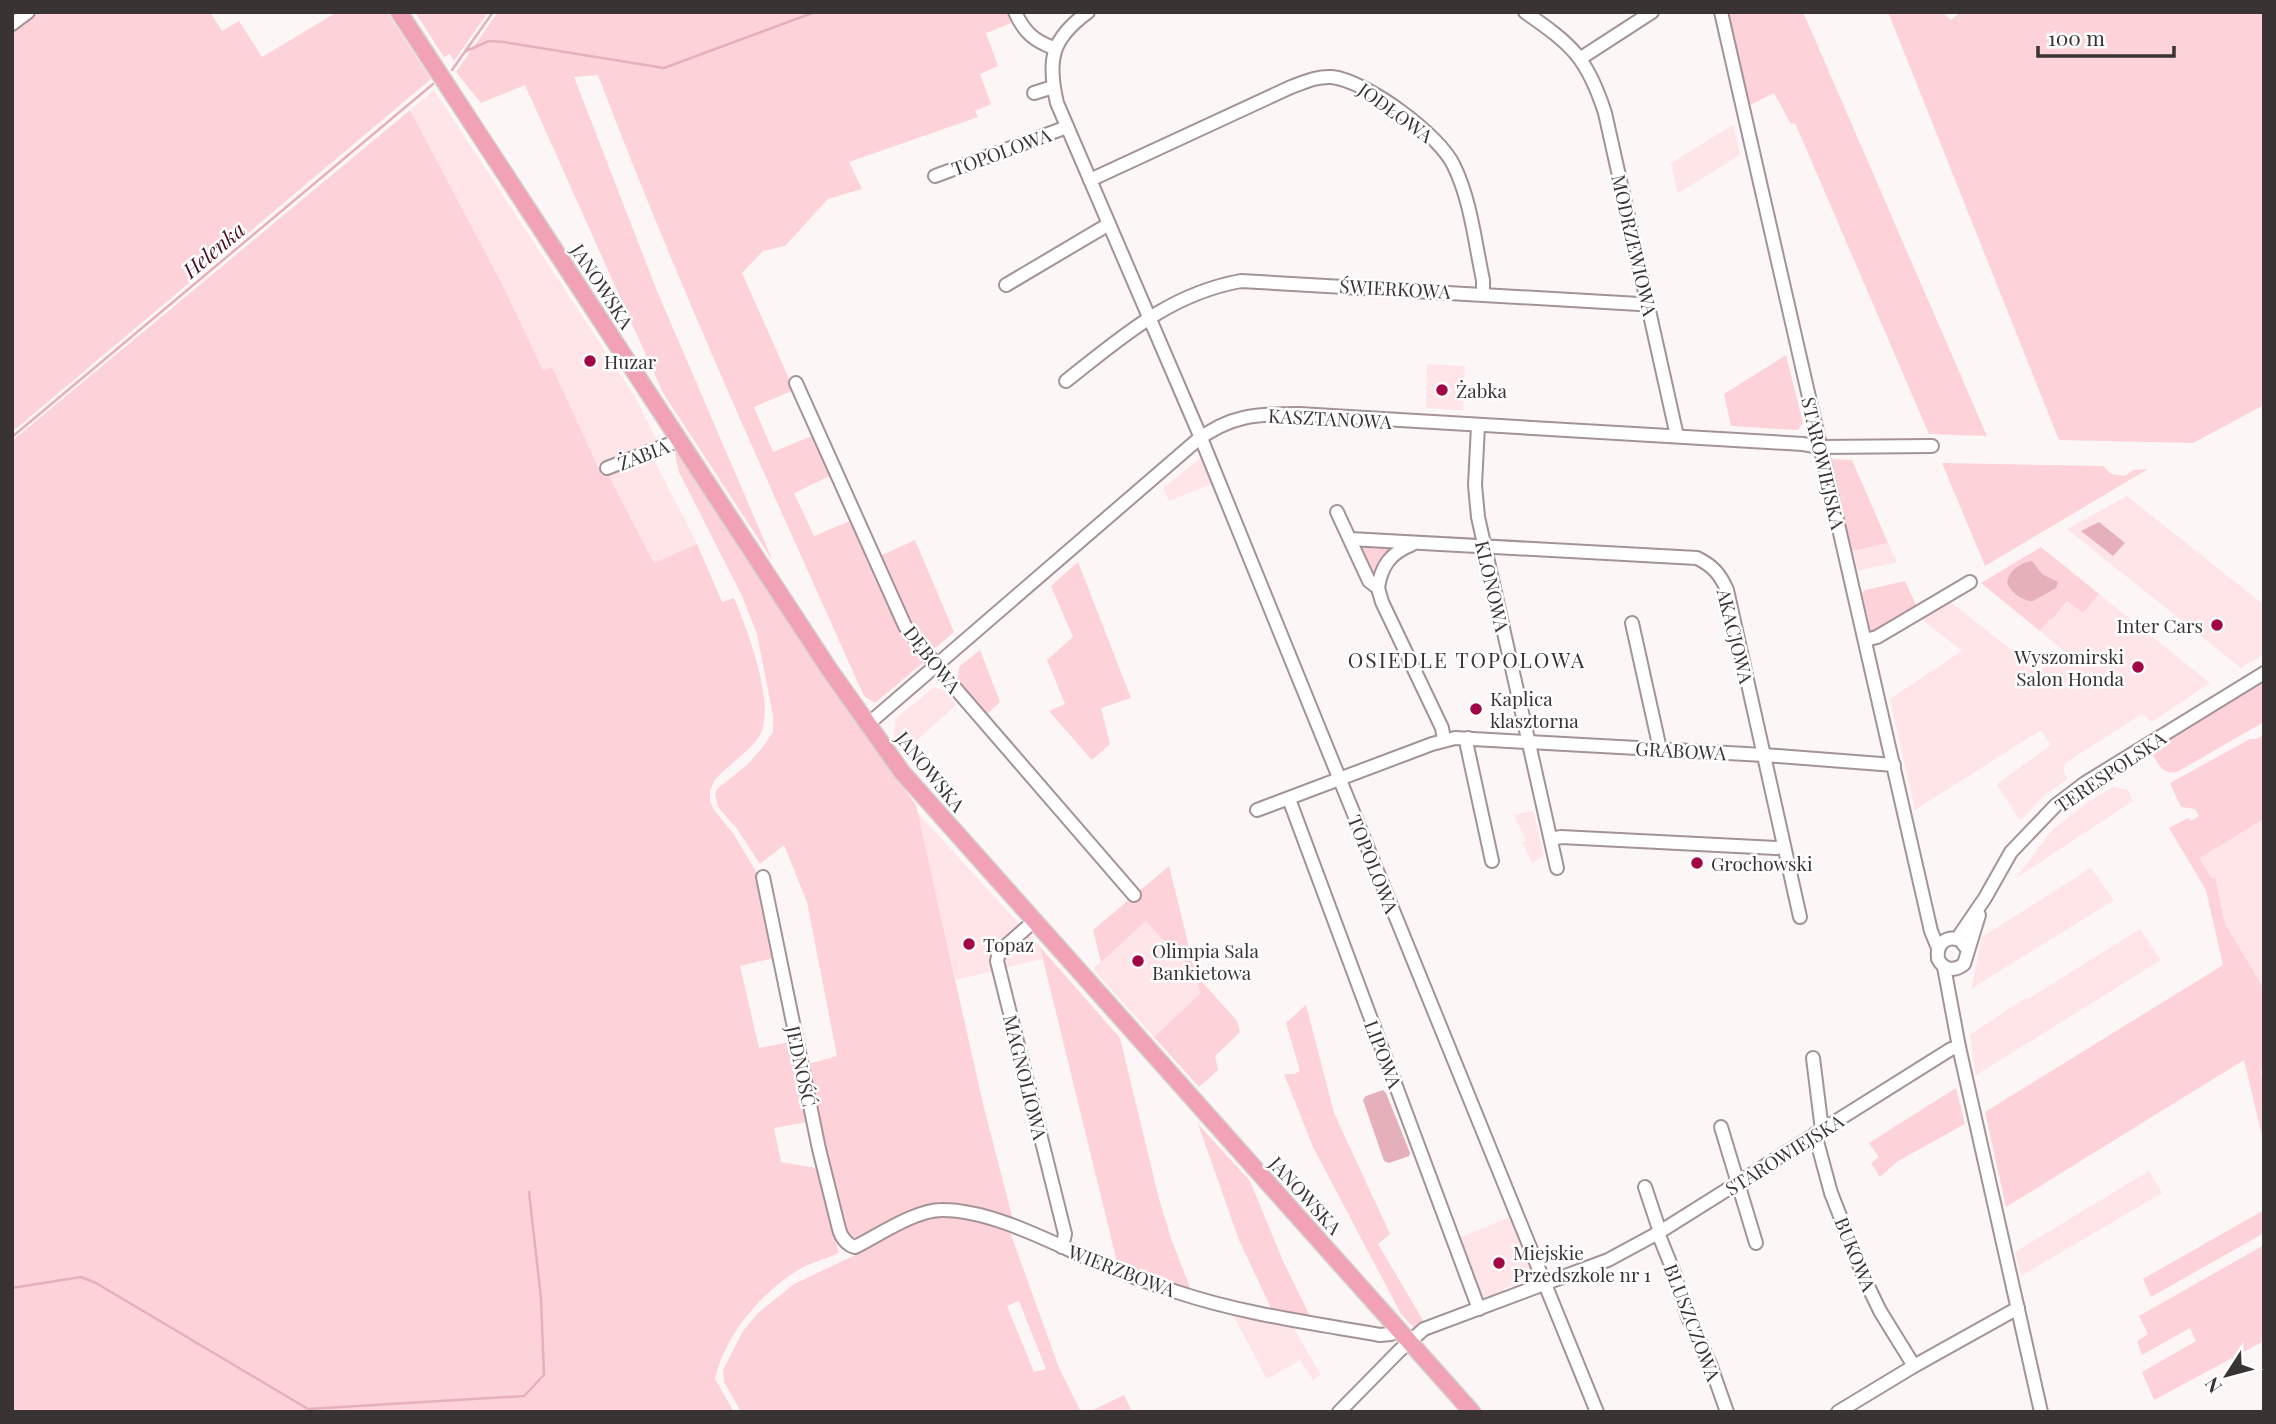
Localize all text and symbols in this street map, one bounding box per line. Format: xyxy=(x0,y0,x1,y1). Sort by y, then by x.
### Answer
scale bar xyxy=(2038,14,2174,58)
text: 100 m xyxy=(2048,23,2105,51)
street label: JODŁOWA xyxy=(1352,75,1440,149)
street label: TOPOLOWA xyxy=(948,121,1055,181)
street label: MODRZEWIOWA xyxy=(1606,172,1664,319)
water label: Helenka xyxy=(175,215,250,284)
street label: JANOWSKA xyxy=(565,238,641,334)
street label: ŚWIERKOWA xyxy=(1339,272,1452,304)
place label: Huzar xyxy=(604,348,657,374)
marker: Huzar xyxy=(582,353,598,369)
place label: Żabka xyxy=(1456,377,1508,403)
marker: Żabka xyxy=(1434,382,1450,398)
street label: STAROWIEJSKA xyxy=(1796,394,1852,533)
street label: KASZTANOWA xyxy=(1268,402,1393,434)
street label: ŻABIA xyxy=(614,432,673,476)
street label: KLONOWA xyxy=(1470,538,1516,635)
street label: AKACJOWA xyxy=(1711,585,1761,687)
place label: Inter Cars xyxy=(2117,612,2203,638)
marker: Inter Cars xyxy=(2209,617,2225,633)
street label: DĘBOWA xyxy=(898,620,968,699)
place label: Wyszomirski Salon Honda xyxy=(2013,643,2125,691)
district label: OSIEDLE TOPOLOWA xyxy=(1348,645,1586,673)
marker: Wyszomirski Salon Honda xyxy=(2130,659,2146,675)
place label: Kaplica klasztorna xyxy=(1490,685,1579,733)
marker: Kaplica klasztorna xyxy=(1468,701,1484,717)
street label: JANOWSKA xyxy=(890,724,972,818)
street label: TERESPOLSKA xyxy=(2050,724,2171,818)
street label: GRABOWA xyxy=(1635,735,1728,765)
street label: TOPOLOWA xyxy=(1342,811,1406,918)
place label: Grochowski xyxy=(1711,850,1813,876)
marker: Grochowski xyxy=(1689,855,1705,871)
place label: Topaz xyxy=(983,931,1034,957)
marker: Topaz xyxy=(961,936,977,952)
place label: Olimpia Sala Bankietowa xyxy=(1152,937,1259,985)
marker: Olimpia Sala Bankietowa xyxy=(1130,953,1146,969)
street label: MAGNOLIOWA xyxy=(998,1012,1054,1143)
street label: LIPOWA xyxy=(1359,1016,1409,1093)
street label: JEDNOŚĆ xyxy=(781,1022,823,1109)
street label: STAROWIEJSKA xyxy=(1720,1107,1849,1201)
street label: JANOWSKA xyxy=(1263,1150,1349,1240)
street label: BUKOWA xyxy=(1829,1213,1883,1296)
street label: WIERZBOWA xyxy=(1064,1237,1180,1303)
place label: Miejskie Przedszkole nr 1 xyxy=(1513,1239,1651,1287)
marker: Miejskie Przedszkole nr 1 xyxy=(1491,1255,1507,1271)
street label: BLUSZCZOWA xyxy=(1659,1260,1728,1385)
north arrow xyxy=(2192,1340,2262,1410)
text: N xyxy=(2198,1372,2227,1399)

